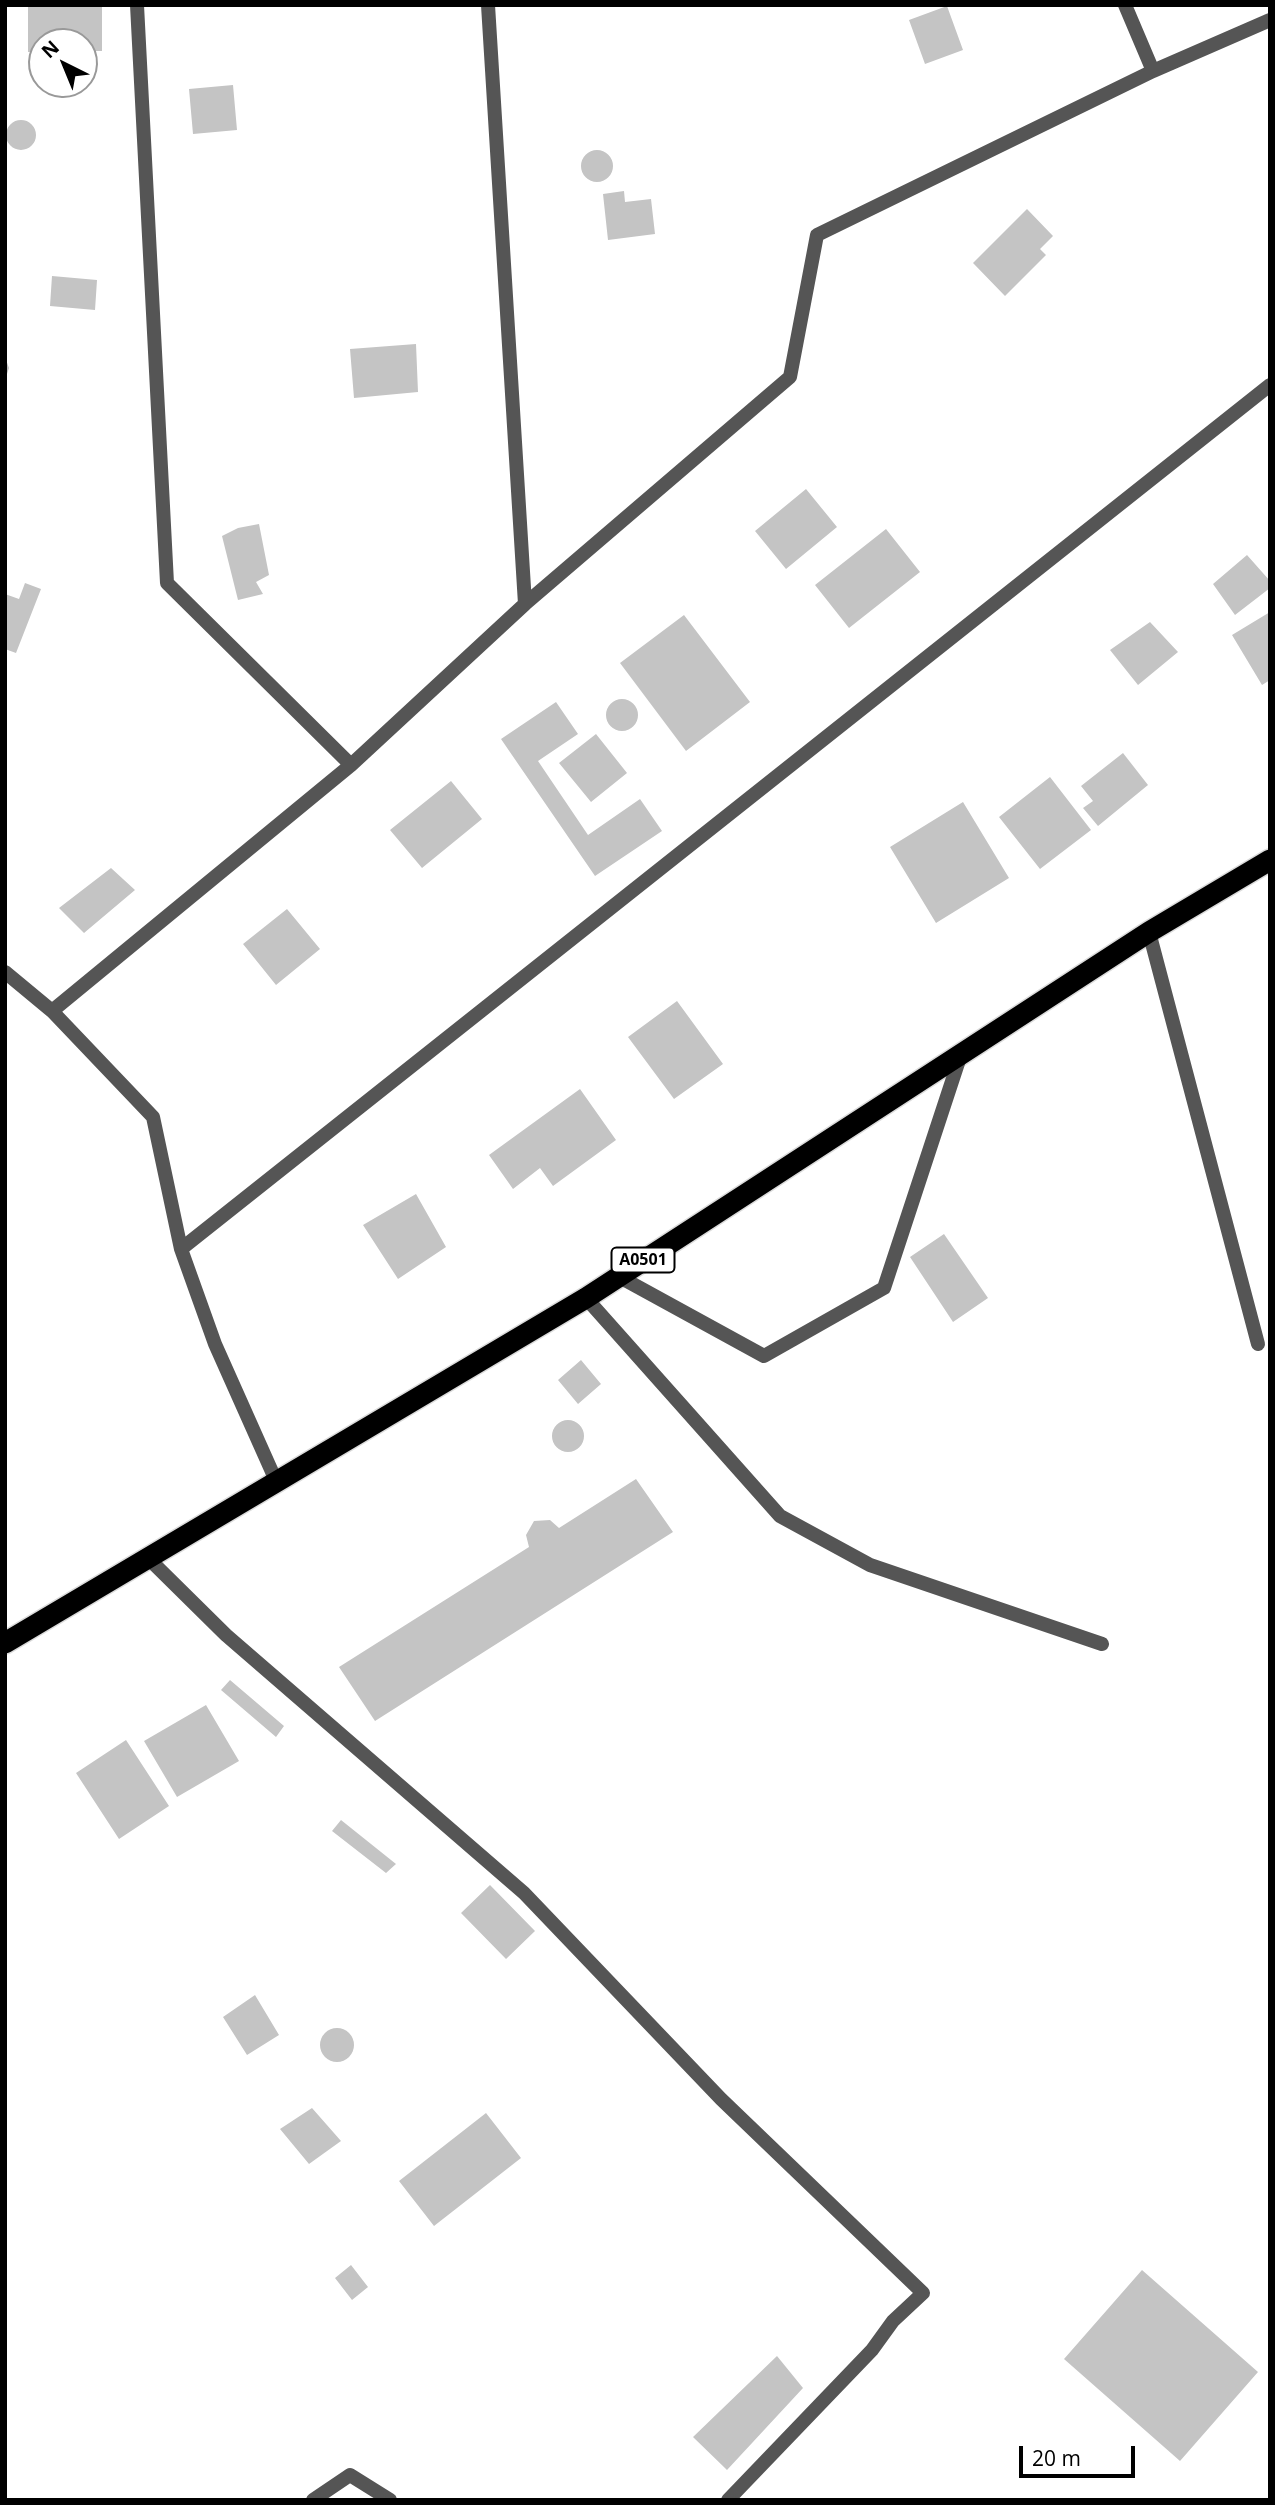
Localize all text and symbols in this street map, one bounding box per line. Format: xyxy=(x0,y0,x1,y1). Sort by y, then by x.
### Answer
north arrow xyxy=(28,28,98,98)
text: N xyxy=(36,34,65,64)
road number: A0501 xyxy=(612,1248,674,1272)
scale bar xyxy=(1023,2432,1138,2476)
text: 20 m xyxy=(1032,2444,1081,2472)

